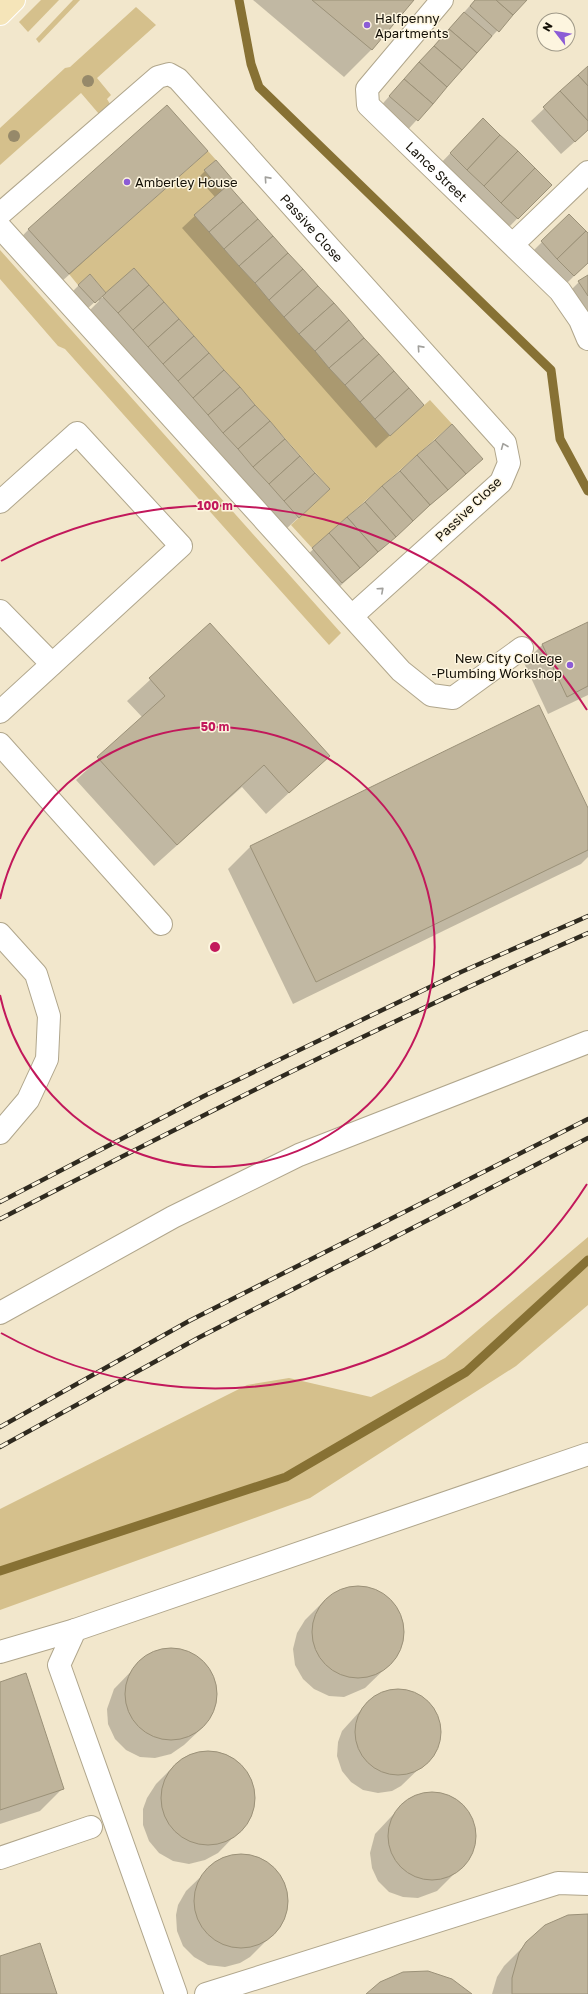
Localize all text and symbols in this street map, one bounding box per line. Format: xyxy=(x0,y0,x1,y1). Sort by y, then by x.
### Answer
place label: Halfpenny Apartments xyxy=(375,10,449,41)
north arrow xyxy=(536,12,576,52)
marker: Halfpenny Apartments xyxy=(362,20,372,30)
text: N xyxy=(539,20,555,34)
street label: Lance Street xyxy=(403,138,471,205)
place label: Amberley House xyxy=(135,174,238,190)
one-way arrow xyxy=(265,176,272,184)
marker: Amberley House xyxy=(122,177,132,187)
street label: Passive Close xyxy=(277,191,346,265)
one-way arrow xyxy=(417,346,424,353)
one-way arrow xyxy=(501,443,509,450)
street label: Passive Close xyxy=(432,473,504,545)
text: 100 m xyxy=(197,498,233,513)
one-way arrow xyxy=(376,588,383,595)
place label: New City College -Plumbing Workshop xyxy=(431,650,562,681)
marker: New City College -Plumbing Workshop xyxy=(565,660,575,670)
text: 50 m xyxy=(201,719,229,734)
centre of rings xyxy=(208,940,222,954)

